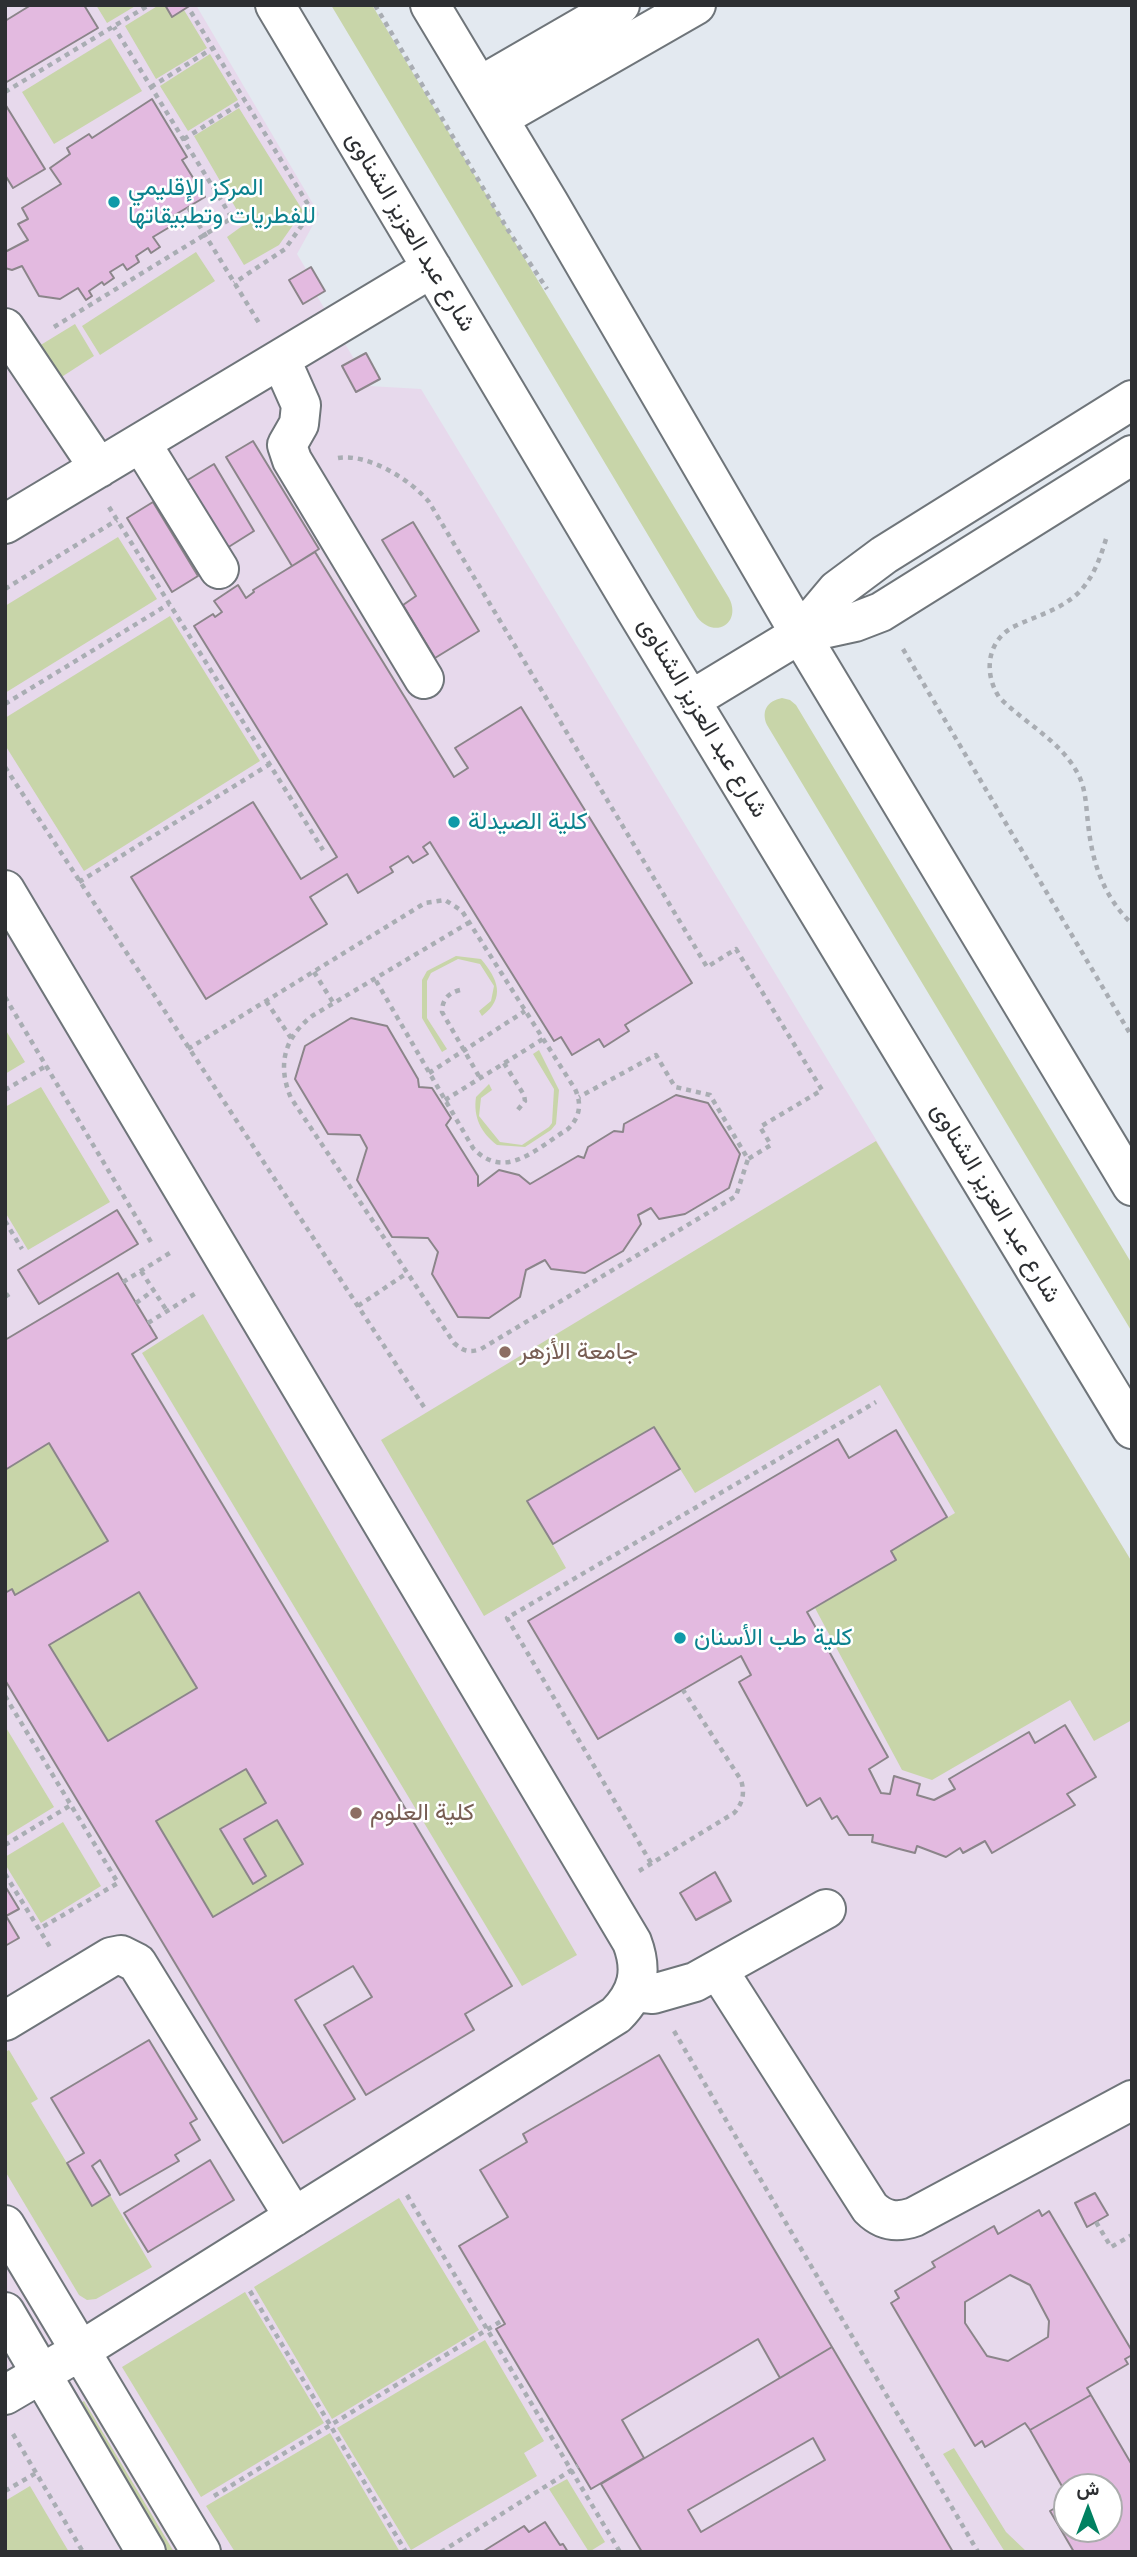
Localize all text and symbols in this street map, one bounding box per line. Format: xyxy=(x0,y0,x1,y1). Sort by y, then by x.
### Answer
street label: شارع عبد العزيز الشناوى xyxy=(339,127,481,337)
place label: المركز الإقليمي للفطريات وتطبيقاتها xyxy=(128,174,316,230)
marker: المركز الإقليمي للفطريات وتطبيقاتها xyxy=(106,194,122,210)
street label: شارع عبد العزيز الشناوى xyxy=(631,613,773,823)
place label: كلية الصيدلة xyxy=(468,808,588,836)
marker: كلية الصيدلة xyxy=(446,814,462,830)
street label: شارع عبد العزيز الشناوى xyxy=(924,1098,1066,1308)
place label: جامعة الأزهر xyxy=(519,1338,638,1366)
marker: جامعة الأزهر xyxy=(497,1344,513,1360)
place label: كلية طب الأسنان xyxy=(694,1624,852,1652)
marker: كلية طب الأسنان xyxy=(672,1630,688,1646)
place label: كلية العلوم xyxy=(370,1799,474,1827)
marker: كلية العلوم xyxy=(348,1805,364,1821)
north arrow xyxy=(1053,2473,1123,2543)
text: ش xyxy=(1077,2476,1099,2501)

